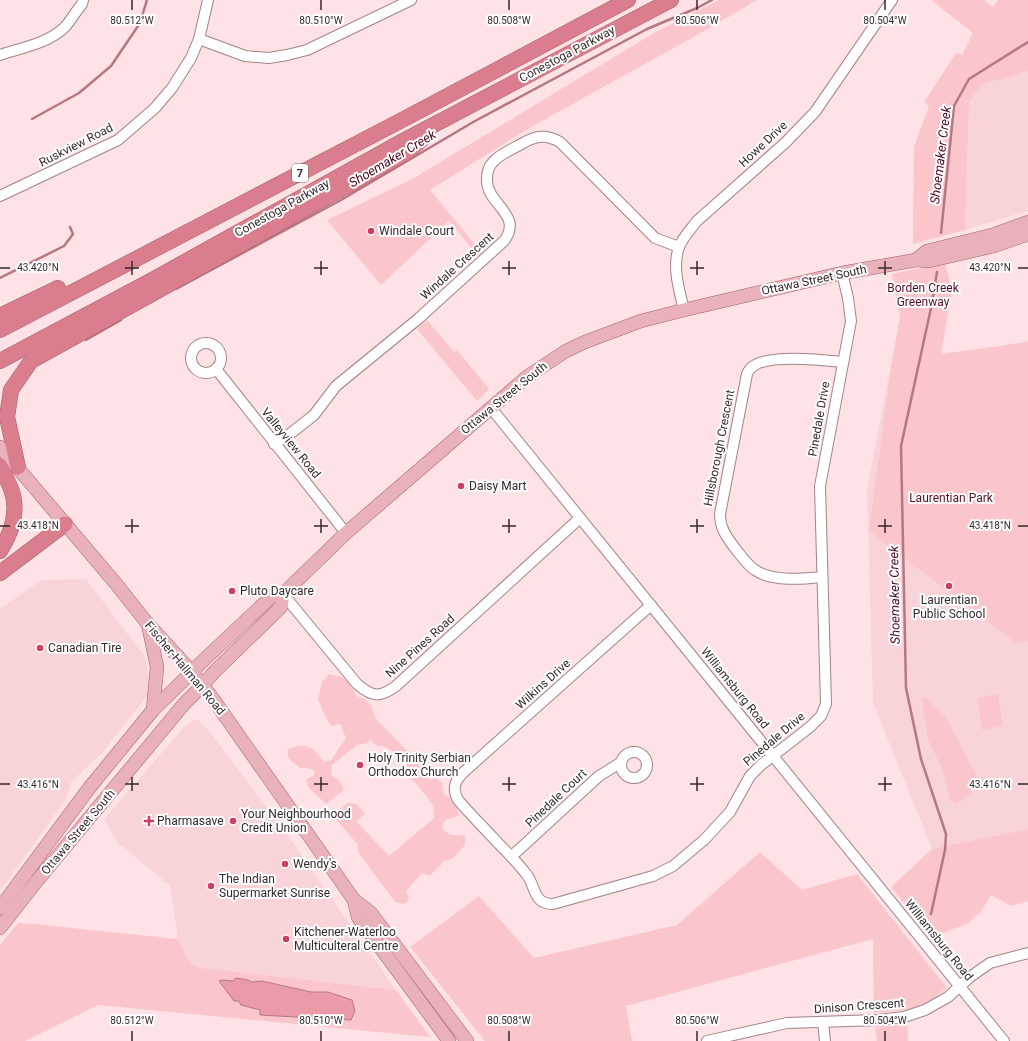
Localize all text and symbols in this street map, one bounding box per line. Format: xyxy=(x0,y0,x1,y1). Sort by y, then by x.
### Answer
text: 80.512°W xyxy=(110,15,154,26)
text: 80.510°W xyxy=(299,15,343,26)
text: 80.508°W xyxy=(487,15,531,26)
text: 80.506°W xyxy=(675,15,719,26)
text: 80.504°W xyxy=(863,15,907,26)
street label: Conestoga Parkway xyxy=(517,23,617,85)
water label: Shoemaker Creek xyxy=(927,105,954,205)
street label: Howe Drive xyxy=(736,118,790,170)
street label: Ruskview Road xyxy=(37,120,115,170)
water label: Shoemaker Creek xyxy=(346,126,439,190)
road number: 7 xyxy=(292,164,308,182)
street label: Conestoga Parkway xyxy=(232,176,332,240)
place label: Windale Court xyxy=(379,224,454,238)
marker: Windale Court xyxy=(366,226,376,236)
street label: Windale Crescent xyxy=(418,230,496,302)
text: 43.420°N xyxy=(17,262,59,273)
street label: Ottawa Street South xyxy=(760,262,868,298)
text: 43.420°N xyxy=(969,262,1011,273)
park label: Borden Creek Greenway xyxy=(887,281,960,309)
street label: Ottawa Street South xyxy=(458,359,550,437)
street label: Pinedale Drive xyxy=(806,380,832,458)
street label: Hillsborough Crescent xyxy=(701,389,737,507)
street label: Valleyview Road xyxy=(258,405,324,481)
place label: Daisy Mart xyxy=(469,479,527,493)
marker: Daisy Mart xyxy=(456,481,466,491)
park label: Laurentian Park xyxy=(909,491,994,505)
text: 43.418°N xyxy=(17,520,59,531)
text: 43.418°N xyxy=(969,520,1011,531)
water label: Shoemaker Creek xyxy=(886,545,903,644)
marker: Laurentian Public School xyxy=(944,581,954,591)
place label: Pluto Daycare xyxy=(240,584,314,598)
marker: Pluto Daycare xyxy=(227,586,237,596)
place label: Laurentian Public School xyxy=(913,593,985,621)
street label: Nine Pines Road xyxy=(383,611,457,681)
street label: Fischer-Hallman Road xyxy=(142,618,228,718)
place label: Canadian Tire xyxy=(48,641,121,655)
marker: Canadian Tire xyxy=(35,643,45,653)
street label: Williamsburg Road xyxy=(698,645,772,731)
street label: Wilkins Drive xyxy=(513,656,573,712)
street label: Pinedale Drive xyxy=(740,709,808,769)
place label: Holy Trinity Serbian Orthodox Church xyxy=(368,751,471,779)
marker: Holy Trinity Serbian Orthodox Church xyxy=(355,760,365,770)
street label: Pinedale Court xyxy=(522,766,590,830)
text: 43.416°N xyxy=(17,779,59,790)
text: 43.416°N xyxy=(969,779,1011,790)
street label: Ottawa Street South xyxy=(38,787,118,877)
place label: Your Neighbourhood Credit Union xyxy=(241,807,351,835)
place label: Pharmasave xyxy=(157,814,224,828)
marker: Pharmasave xyxy=(144,816,154,826)
marker: Your Neighbourhood Credit Union xyxy=(228,816,238,826)
place label: Wendy's xyxy=(293,857,337,871)
marker: Wendy's xyxy=(280,859,290,869)
place label: The Indian Supermarket Sunrise xyxy=(219,872,330,900)
marker: The Indian Supermarket Sunrise xyxy=(206,881,216,891)
street label: Williamsburg Road xyxy=(902,897,976,983)
place label: Kitchener-Waterloo Multiculteral Centre xyxy=(294,925,398,953)
marker: Kitchener-Waterloo Multiculteral Centre xyxy=(281,934,291,944)
street label: Dinison Crescent xyxy=(813,996,905,1016)
text: 80.512°W xyxy=(110,1015,154,1026)
text: 80.510°W xyxy=(299,1015,343,1026)
text: 80.508°W xyxy=(487,1015,531,1026)
text: 80.506°W xyxy=(675,1015,719,1026)
text: 80.504°W xyxy=(863,1015,907,1026)

